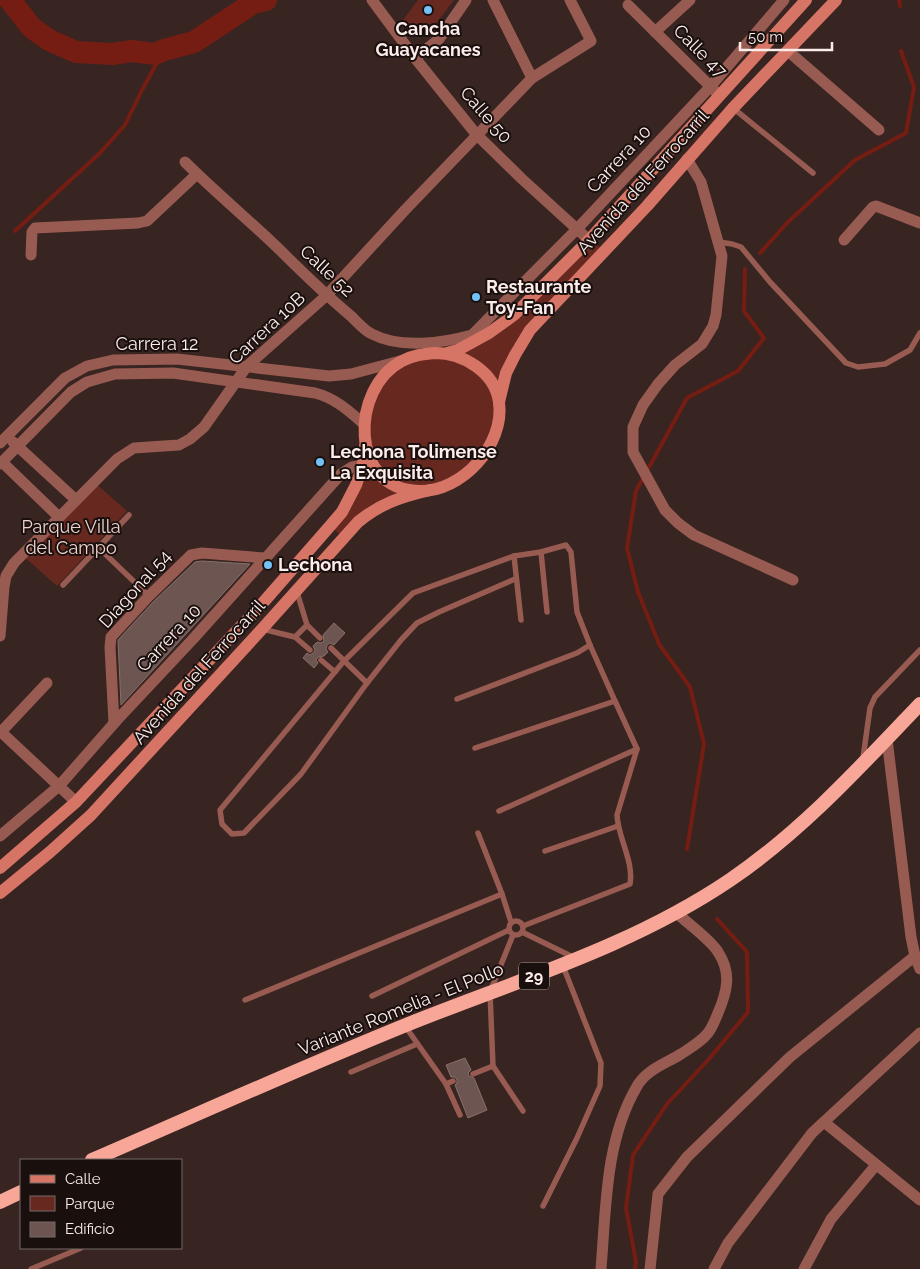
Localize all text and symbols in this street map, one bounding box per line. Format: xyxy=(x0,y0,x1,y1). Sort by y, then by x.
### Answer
marker: Cancha Guayacanes xyxy=(422,4,434,16)
place label: Cancha Guayacanes xyxy=(375,18,481,60)
street label: Calle 47 xyxy=(669,20,732,82)
scale bar xyxy=(740,20,832,52)
text: 50 m xyxy=(748,28,783,46)
street label: Calle 50 xyxy=(456,82,517,147)
street label: Avenida del Ferrocarril xyxy=(572,105,713,258)
street label: Carrera 10 xyxy=(582,121,655,197)
street label: Calle 52 xyxy=(296,240,359,301)
place label: Restaurante Toy-Fan xyxy=(486,276,592,318)
street label: Carrera 10B xyxy=(224,287,309,368)
marker: Restaurante Toy-Fan xyxy=(470,291,482,303)
street label: Carrera 12 xyxy=(116,333,198,354)
place label: Lechona Tolimense La Exquisita xyxy=(330,441,497,483)
marker: Lechona Tolimense La Exquisita xyxy=(314,456,326,468)
park label: Parque Villa del Campo xyxy=(21,516,121,558)
street label: Diagonal 54 xyxy=(94,545,175,632)
place label: Lechona xyxy=(278,554,352,575)
marker: Lechona xyxy=(262,559,274,571)
street label: Avenida del Ferrocarril xyxy=(128,595,269,748)
street label: Carrera 10 xyxy=(132,600,205,676)
street label: Variante Romelia - El Pollo xyxy=(295,958,507,1059)
road number: 29 xyxy=(519,962,549,989)
legend xyxy=(20,1159,182,1249)
text: Calle xyxy=(65,1170,101,1188)
text: Parque xyxy=(65,1195,115,1213)
text: Edificio xyxy=(65,1220,115,1238)

